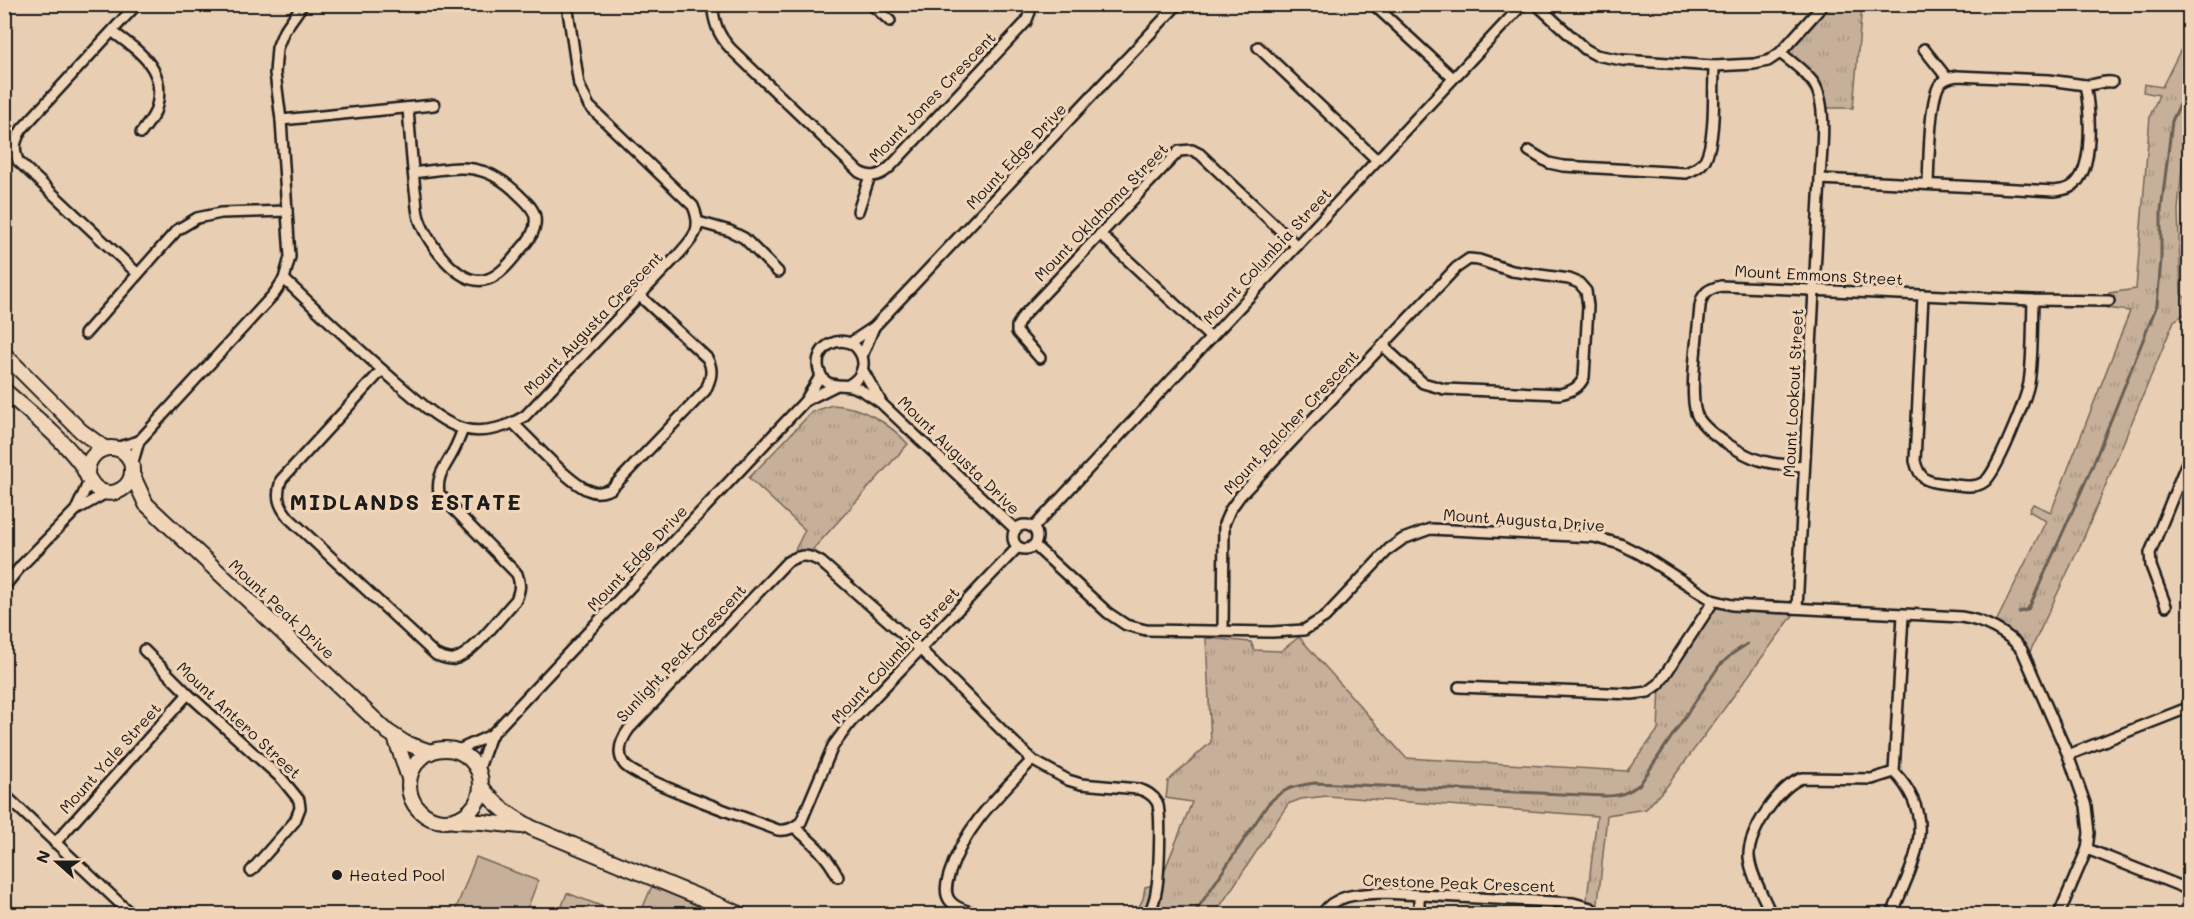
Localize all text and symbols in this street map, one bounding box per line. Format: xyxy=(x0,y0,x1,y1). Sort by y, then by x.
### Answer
street label: Mount Jones Crescent xyxy=(864,27,1000,167)
street label: Mount Edge Drive xyxy=(961,98,1070,213)
street label: Mount Oklahoma Street xyxy=(1029,138,1172,285)
street label: Mount Columbia Street xyxy=(1198,183,1336,328)
street label: Mount Augusta Crescent xyxy=(518,246,667,399)
street label: Mount Emmons Street xyxy=(1734,260,1904,289)
street label: Mount Lookout Street xyxy=(1778,308,1807,478)
street label: Mount Balcher Crescent xyxy=(1218,345,1363,498)
street label: Mount Augusta Drive xyxy=(894,391,1025,518)
district label: MIDLANDS ESTATE xyxy=(290,487,522,516)
street label: Mount Edge Drive xyxy=(582,500,691,615)
street label: Mount Augusta Drive xyxy=(1442,503,1606,536)
street label: Mount Peak Drive xyxy=(225,554,340,663)
street label: Sunlight Peak Crescent xyxy=(611,579,750,726)
street label: Mount Columbia Street xyxy=(826,582,964,727)
street label: Mount Antero Street xyxy=(173,657,306,783)
street label: Mount Yale Street xyxy=(54,698,165,818)
north arrow xyxy=(27,832,87,892)
text: N xyxy=(31,847,55,866)
place label: Heated Pool xyxy=(349,864,445,885)
marker: Heated Pool xyxy=(330,868,344,882)
street label: Crestone Peak Crescent xyxy=(1362,869,1556,896)

